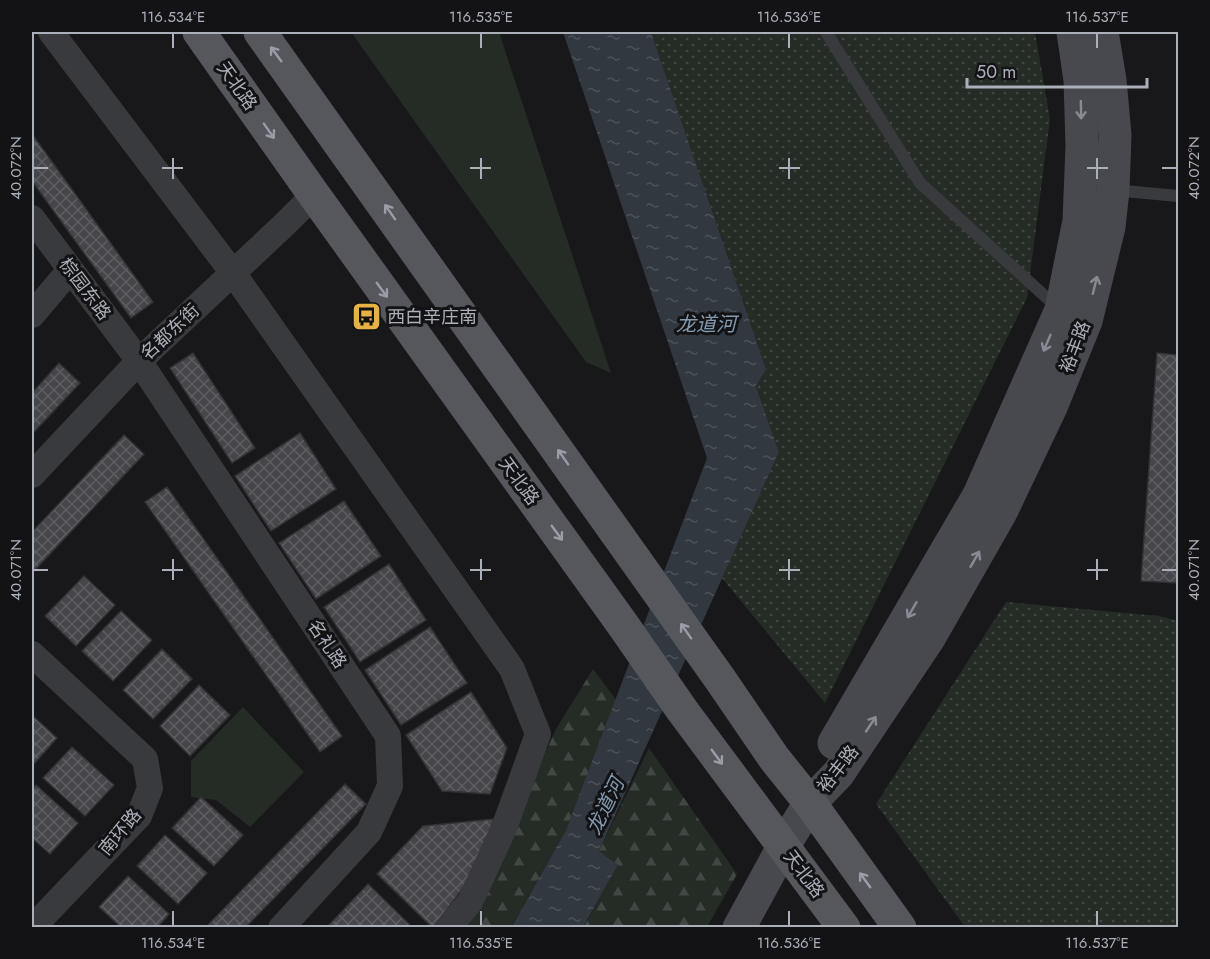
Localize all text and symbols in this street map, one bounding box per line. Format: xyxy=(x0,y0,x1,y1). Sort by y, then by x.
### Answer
text: 116.534°E xyxy=(141,6,205,28)
text: 116.535°E xyxy=(449,6,513,28)
text: 116.536°E xyxy=(757,6,821,28)
text: 116.537°E xyxy=(1065,6,1129,28)
one-way arrow xyxy=(270,46,282,62)
scale bar xyxy=(967,51,1147,89)
street label: 天北路 xyxy=(211,56,263,116)
text: 50 m xyxy=(976,59,1016,85)
one-way arrow xyxy=(1075,100,1087,120)
one-way arrow xyxy=(263,122,275,138)
text: 40.072°N xyxy=(5,136,27,200)
text: 40.072°N xyxy=(1183,136,1205,200)
one-way arrow xyxy=(383,205,396,221)
street label: 棕园东路 xyxy=(53,252,117,326)
one-way arrow xyxy=(1089,276,1101,295)
one-way arrow xyxy=(376,281,388,297)
street label: 名都东街 xyxy=(135,298,205,366)
bus stop icon: 西白辛庄南 xyxy=(350,301,382,333)
place label: 西白辛庄南 xyxy=(387,304,477,330)
water label: 龙道河 xyxy=(676,310,740,339)
street label: 裕丰路 xyxy=(1053,317,1097,377)
one-way arrow xyxy=(1041,333,1052,351)
one-way arrow xyxy=(557,450,569,466)
street label: 天北路 xyxy=(493,452,545,510)
one-way arrow xyxy=(551,525,563,541)
text: 40.071°N xyxy=(5,539,27,601)
text: 40.071°N xyxy=(1183,539,1205,601)
one-way arrow xyxy=(969,551,981,568)
one-way arrow xyxy=(906,601,918,618)
street label: 名礼路 xyxy=(301,614,353,674)
one-way arrow xyxy=(680,623,692,640)
one-way arrow xyxy=(865,716,877,733)
street label: 裕丰路 xyxy=(811,740,865,798)
one-way arrow xyxy=(710,749,723,765)
water label: 龙道河 xyxy=(579,769,633,840)
street label: 南环路 xyxy=(93,803,147,861)
street label: 天北路 xyxy=(777,845,831,903)
one-way arrow xyxy=(859,873,872,889)
text: 116.534°E xyxy=(141,932,205,954)
text: 116.535°E xyxy=(449,932,513,954)
text: 116.536°E xyxy=(757,932,821,954)
text: 116.537°E xyxy=(1065,932,1129,954)

